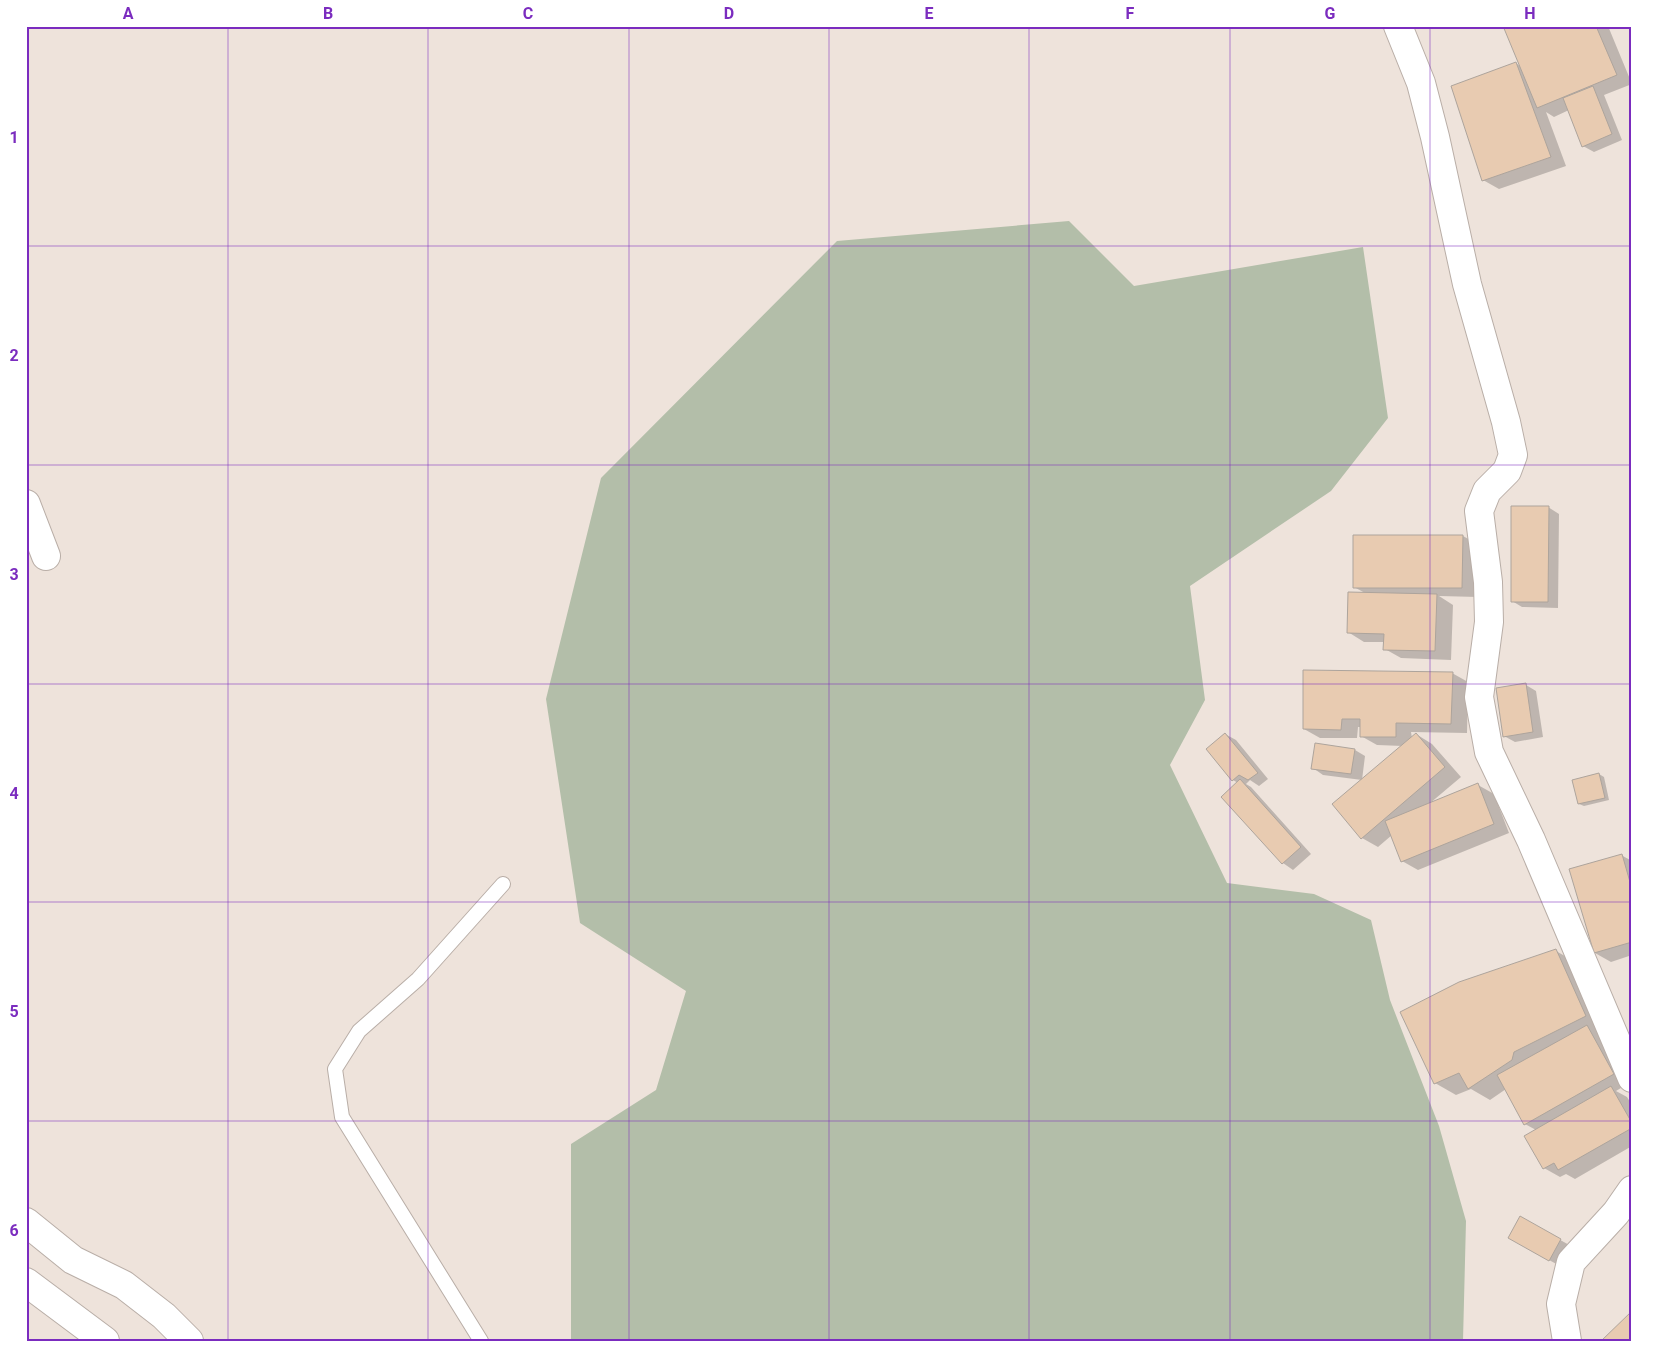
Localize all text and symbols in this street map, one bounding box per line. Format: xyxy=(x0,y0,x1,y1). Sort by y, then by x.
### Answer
text: A xyxy=(123,4,134,23)
text: B xyxy=(323,4,333,23)
text: C xyxy=(523,4,533,23)
text: D xyxy=(724,4,734,23)
text: E xyxy=(925,4,934,23)
text: F xyxy=(1126,4,1135,23)
text: G xyxy=(1325,4,1336,23)
text: H xyxy=(1524,4,1536,23)
text: 1 xyxy=(9,128,19,147)
text: 2 xyxy=(9,346,19,365)
text: 3 xyxy=(9,565,19,584)
text: 4 xyxy=(9,784,19,803)
text: 5 xyxy=(9,1002,19,1021)
text: 6 xyxy=(9,1221,19,1240)

